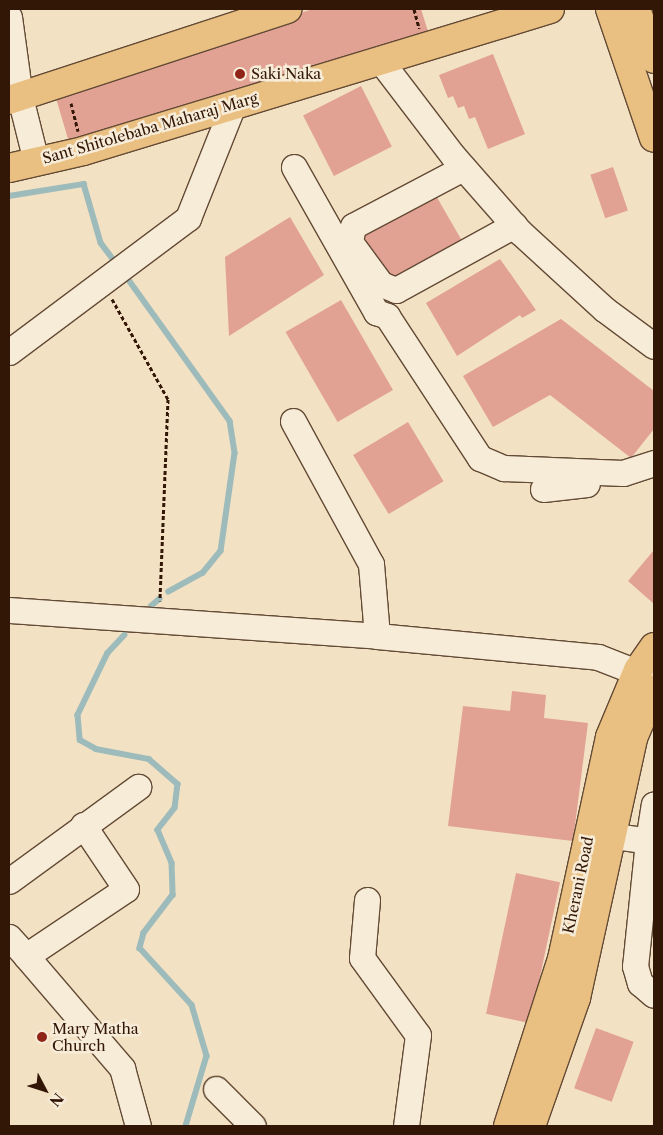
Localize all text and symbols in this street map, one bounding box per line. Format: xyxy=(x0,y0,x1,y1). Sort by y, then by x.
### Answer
place label: Saki Naka xyxy=(251,65,321,83)
marker: Saki Naka xyxy=(233,67,247,81)
street label: Sant Shitolebaba Maharaj Marg xyxy=(40,89,260,167)
street label: Kherani Road xyxy=(559,835,597,935)
place label: Mary Matha Church xyxy=(52,1019,139,1054)
marker: Mary Matha Church xyxy=(36,1031,48,1043)
north arrow xyxy=(20,1065,70,1115)
text: N xyxy=(46,1089,67,1110)

